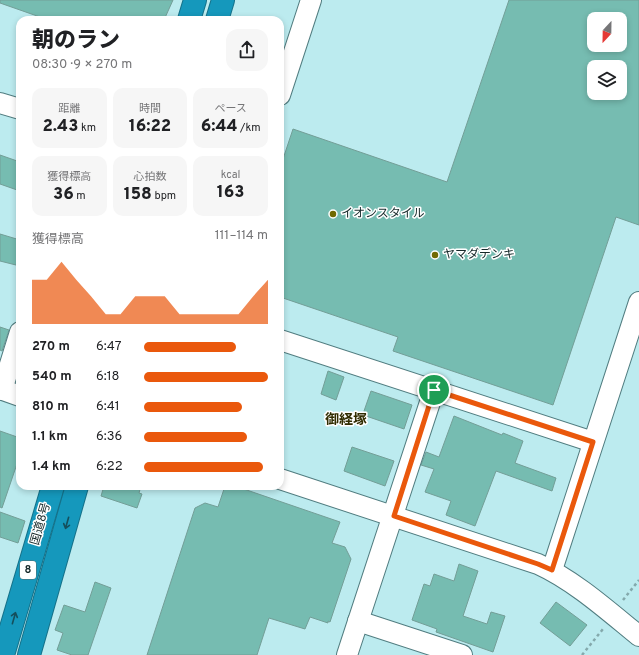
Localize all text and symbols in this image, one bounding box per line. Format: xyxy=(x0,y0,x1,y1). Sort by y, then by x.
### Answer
north arrow xyxy=(587,12,627,52)
map controls xyxy=(587,12,627,100)
text: 朝のラン xyxy=(32,28,120,55)
button: share xyxy=(226,29,268,71)
text: 08:30 · 9 × 270 m xyxy=(32,57,132,73)
button: layers xyxy=(587,60,627,100)
text: 距離 xyxy=(58,102,80,116)
text: 時間 xyxy=(139,102,161,116)
text: ペース xyxy=(214,102,247,116)
text: 2.43 xyxy=(42,116,78,138)
text: 16:22 xyxy=(129,116,171,138)
text: 6:44 xyxy=(201,116,238,138)
text: km xyxy=(78,121,96,135)
text: /km xyxy=(238,121,261,135)
text: kcal xyxy=(221,168,240,182)
text: 獲得標高 xyxy=(47,170,91,184)
text: 心拍数 xyxy=(133,170,166,184)
text: 163 xyxy=(217,182,245,204)
text: 36 xyxy=(53,184,74,206)
text: 158 xyxy=(124,184,152,206)
text: m xyxy=(74,189,86,203)
text: bpm xyxy=(152,189,176,203)
place label: イオンスタイル xyxy=(341,206,425,222)
marker: イオンスタイル xyxy=(328,209,338,219)
text: 111–114 m xyxy=(215,228,268,244)
text: 獲得標高 xyxy=(32,232,84,248)
place label: ヤマダデンキ xyxy=(443,247,515,263)
marker: ヤマダデンキ xyxy=(430,250,440,260)
text: 270 m xyxy=(32,339,70,355)
text: 6:47 xyxy=(96,339,121,355)
text: 540 m xyxy=(32,369,72,385)
text: 6:18 xyxy=(96,369,119,385)
pin xyxy=(417,373,451,407)
icon: arrive xyxy=(423,379,445,401)
text: 810 m xyxy=(32,399,69,415)
text: 6:41 xyxy=(96,399,120,415)
district label: 御経塚 xyxy=(325,412,367,429)
text: 1.1 km xyxy=(32,429,68,445)
text: 6:36 xyxy=(96,429,122,445)
text: 1.4 km xyxy=(32,459,71,475)
text: 6:22 xyxy=(96,459,123,475)
street label: 国道8号 xyxy=(27,501,55,547)
one-way arrow xyxy=(63,517,70,530)
road number: 8 xyxy=(20,561,36,579)
one-way arrow xyxy=(11,611,18,624)

